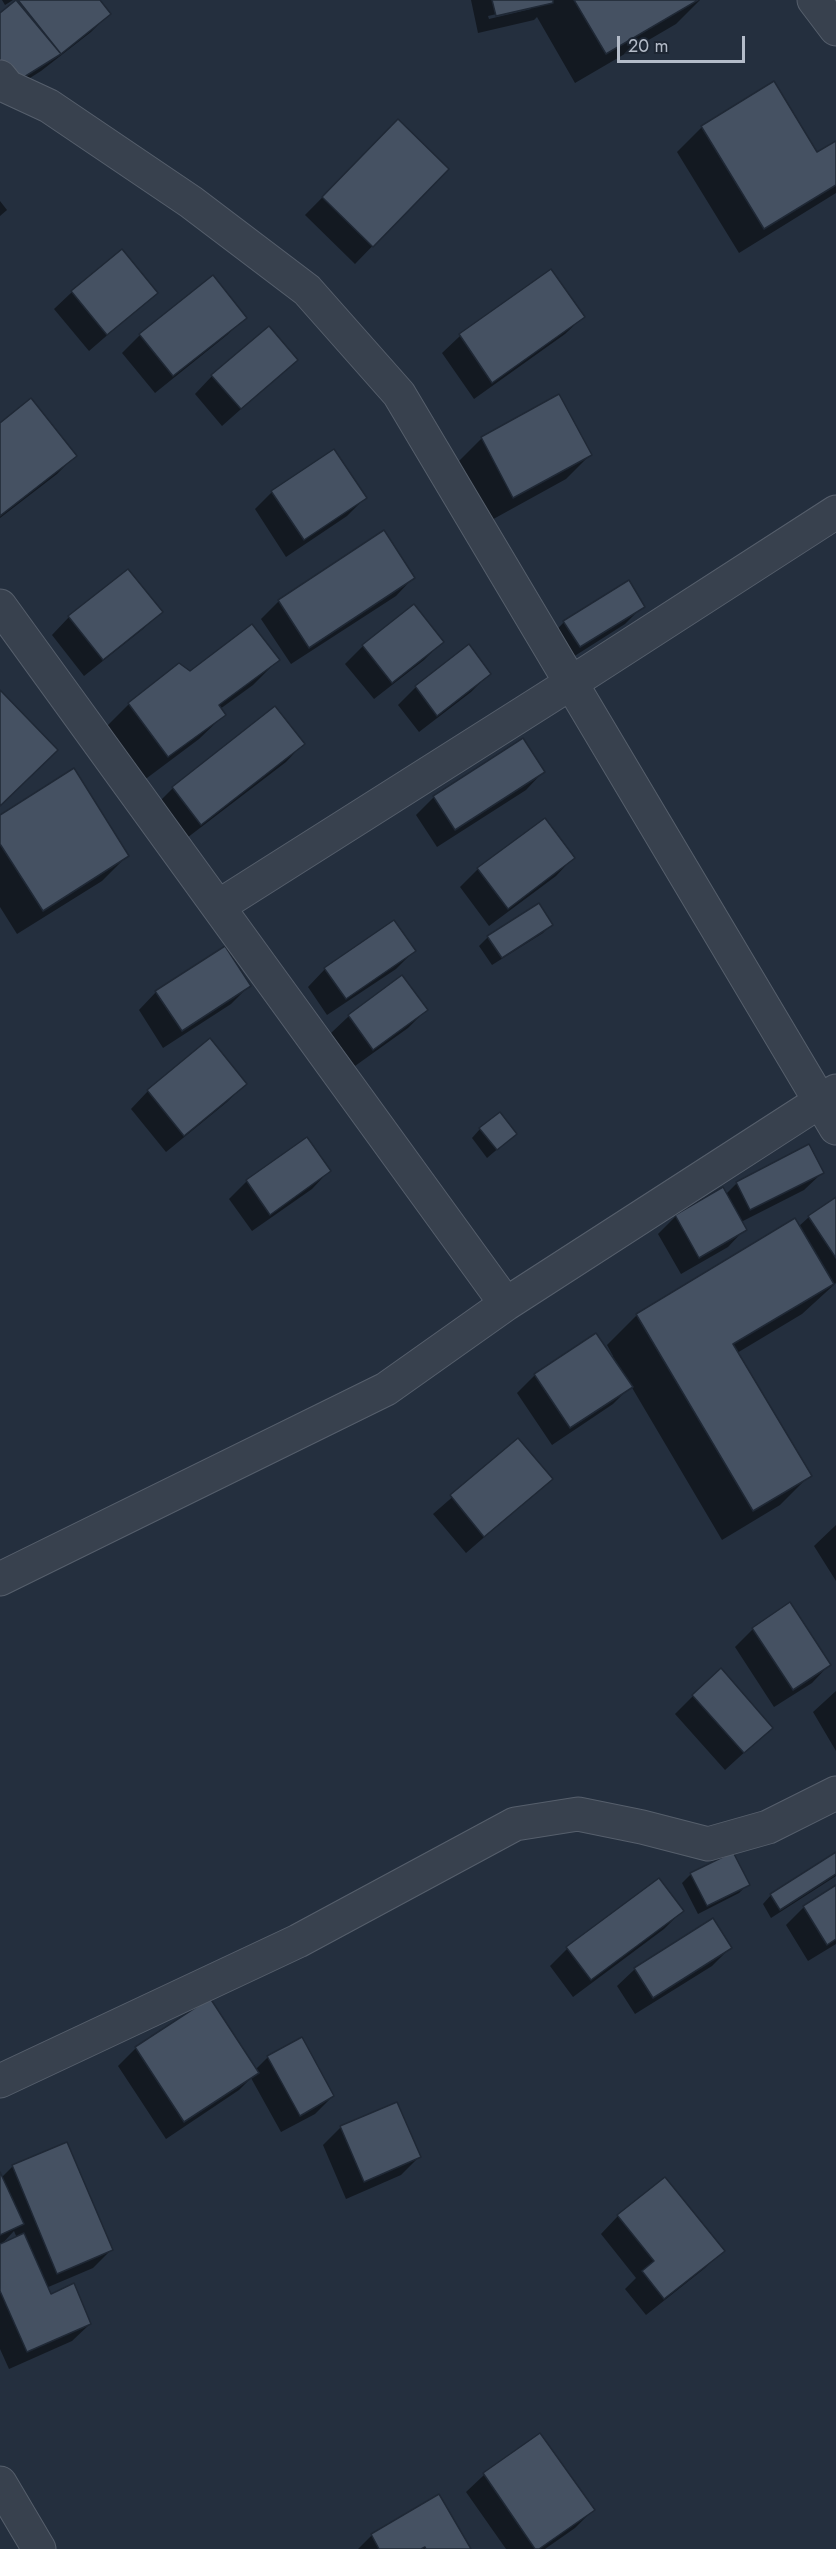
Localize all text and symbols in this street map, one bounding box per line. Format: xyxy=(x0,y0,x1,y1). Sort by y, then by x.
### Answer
scale bar xyxy=(620,24,748,62)
text: 20 m xyxy=(628,33,668,59)

